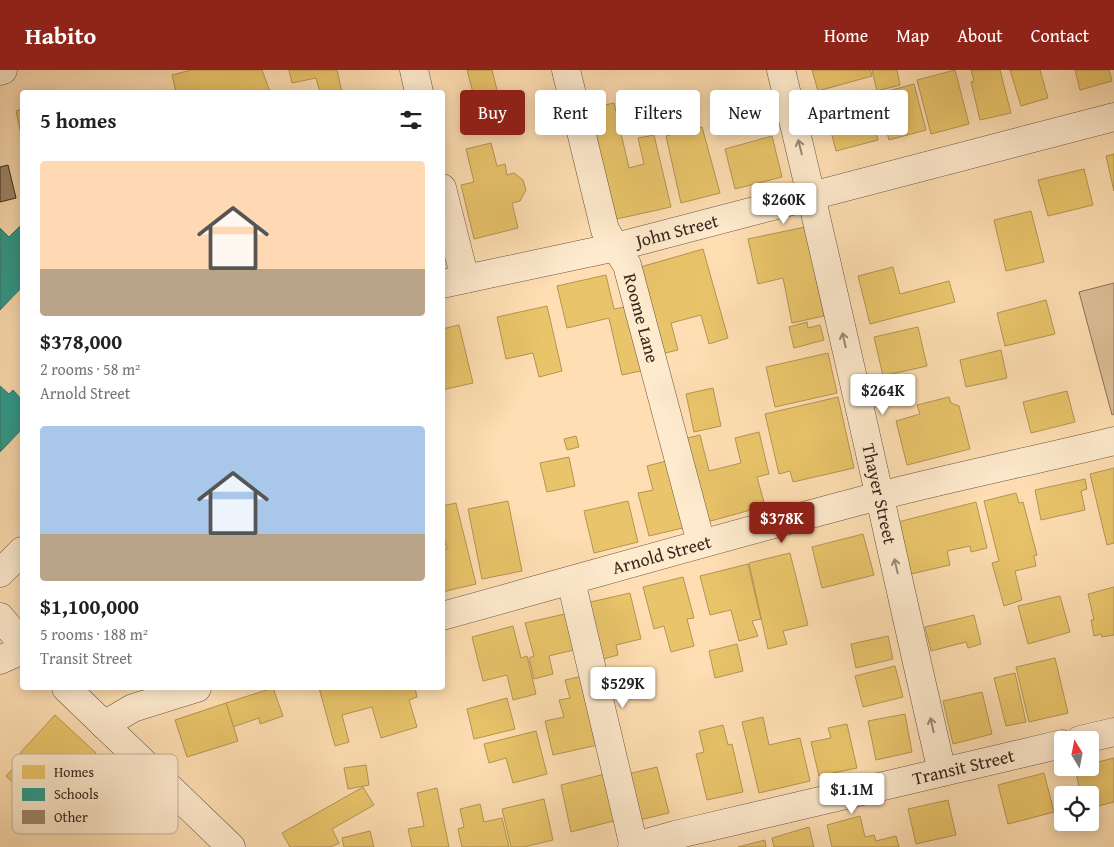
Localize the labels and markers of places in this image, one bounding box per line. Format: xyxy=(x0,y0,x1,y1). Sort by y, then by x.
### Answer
pin: $260K xyxy=(749,182,819,225)
pin: $264K xyxy=(848,374,918,416)
pin: $378K xyxy=(747,502,817,544)
pin: $529K xyxy=(588,666,658,709)
pin: $1.1M xyxy=(817,772,887,815)

